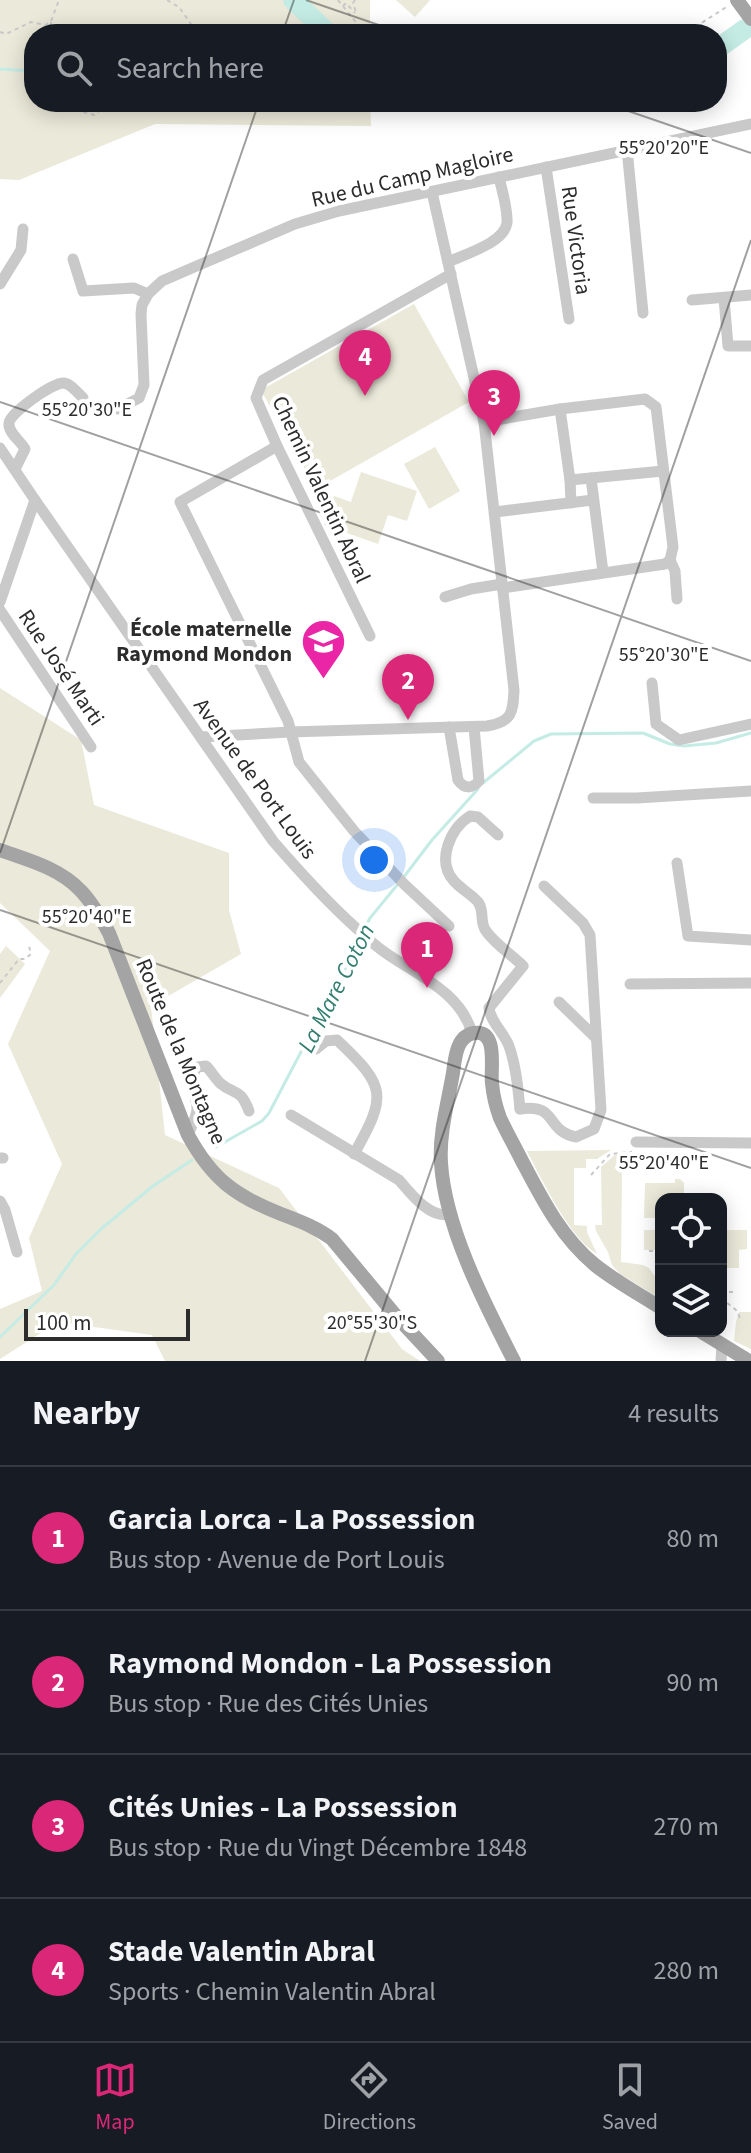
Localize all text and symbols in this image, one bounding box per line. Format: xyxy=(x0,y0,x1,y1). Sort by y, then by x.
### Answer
search box xyxy=(24,24,727,112)
icon: search xyxy=(52,46,96,90)
text: Search here xyxy=(116,47,264,90)
text: 55°20'20"E xyxy=(619,134,709,162)
street label: Rue du Camp Magloire xyxy=(308,138,516,216)
street label: Rue Victoria xyxy=(553,184,599,297)
pin: 4 xyxy=(339,330,391,396)
pin: 3 xyxy=(468,370,520,436)
street label: Chemin Valentin Abral xyxy=(264,391,379,588)
text: 55°20'30"E xyxy=(42,396,132,424)
street label: Rue José Marti xyxy=(10,603,112,732)
place label: École maternelle Raymond Mondon xyxy=(116,613,292,670)
school or university icon: École maternelle Raymond Mondon xyxy=(299,617,347,680)
text: 55°20'30"E xyxy=(619,641,709,669)
pin: 2 xyxy=(382,654,434,720)
street label: Avenue de Port Louis xyxy=(186,692,325,866)
your location xyxy=(354,840,394,880)
text: 55°20'40"E xyxy=(42,903,132,931)
water label: La Mare Coton xyxy=(289,918,384,1059)
pin: 1 xyxy=(401,922,453,988)
street label: Route de la Montagne xyxy=(127,953,235,1149)
text: 55°20'40"E xyxy=(619,1149,709,1177)
map controls xyxy=(655,1193,727,1337)
button: locate xyxy=(655,1193,727,1265)
button: layers xyxy=(655,1265,727,1337)
scale bar xyxy=(24,1305,190,1341)
text: 100 m xyxy=(36,1307,91,1339)
text: 20°55'30"S xyxy=(327,1309,417,1337)
text: Nearby xyxy=(32,1389,140,1438)
text: 4 results xyxy=(628,1395,719,1432)
text: Garcia Lorca - La Possession xyxy=(108,1498,476,1541)
text: 1 xyxy=(51,1520,65,1557)
text: 80 m xyxy=(666,1520,719,1557)
text: Bus stop · Avenue de Port Louis xyxy=(108,1541,445,1578)
text: Raymond Mondon - La Possession xyxy=(108,1642,552,1685)
text: 2 xyxy=(51,1664,65,1701)
text: 90 m xyxy=(666,1664,719,1701)
text: Bus stop · Rue des Cités Unies xyxy=(108,1685,428,1722)
text: Cités Unies - La Possession xyxy=(108,1786,458,1829)
text: 3 xyxy=(51,1808,65,1845)
text: 270 m xyxy=(653,1808,719,1845)
text: Bus stop · Rue du Vingt Décembre 1848 xyxy=(108,1829,527,1866)
text: Stade Valentin Abral xyxy=(108,1930,375,1973)
text: 4 xyxy=(51,1952,65,1989)
text: 280 m xyxy=(653,1952,719,1989)
text: Sports · Chemin Valentin Abral xyxy=(108,1973,436,2010)
tab: Map xyxy=(93,2058,137,2138)
tab: Directions xyxy=(323,2058,416,2138)
tab: Saved xyxy=(602,2058,658,2138)

